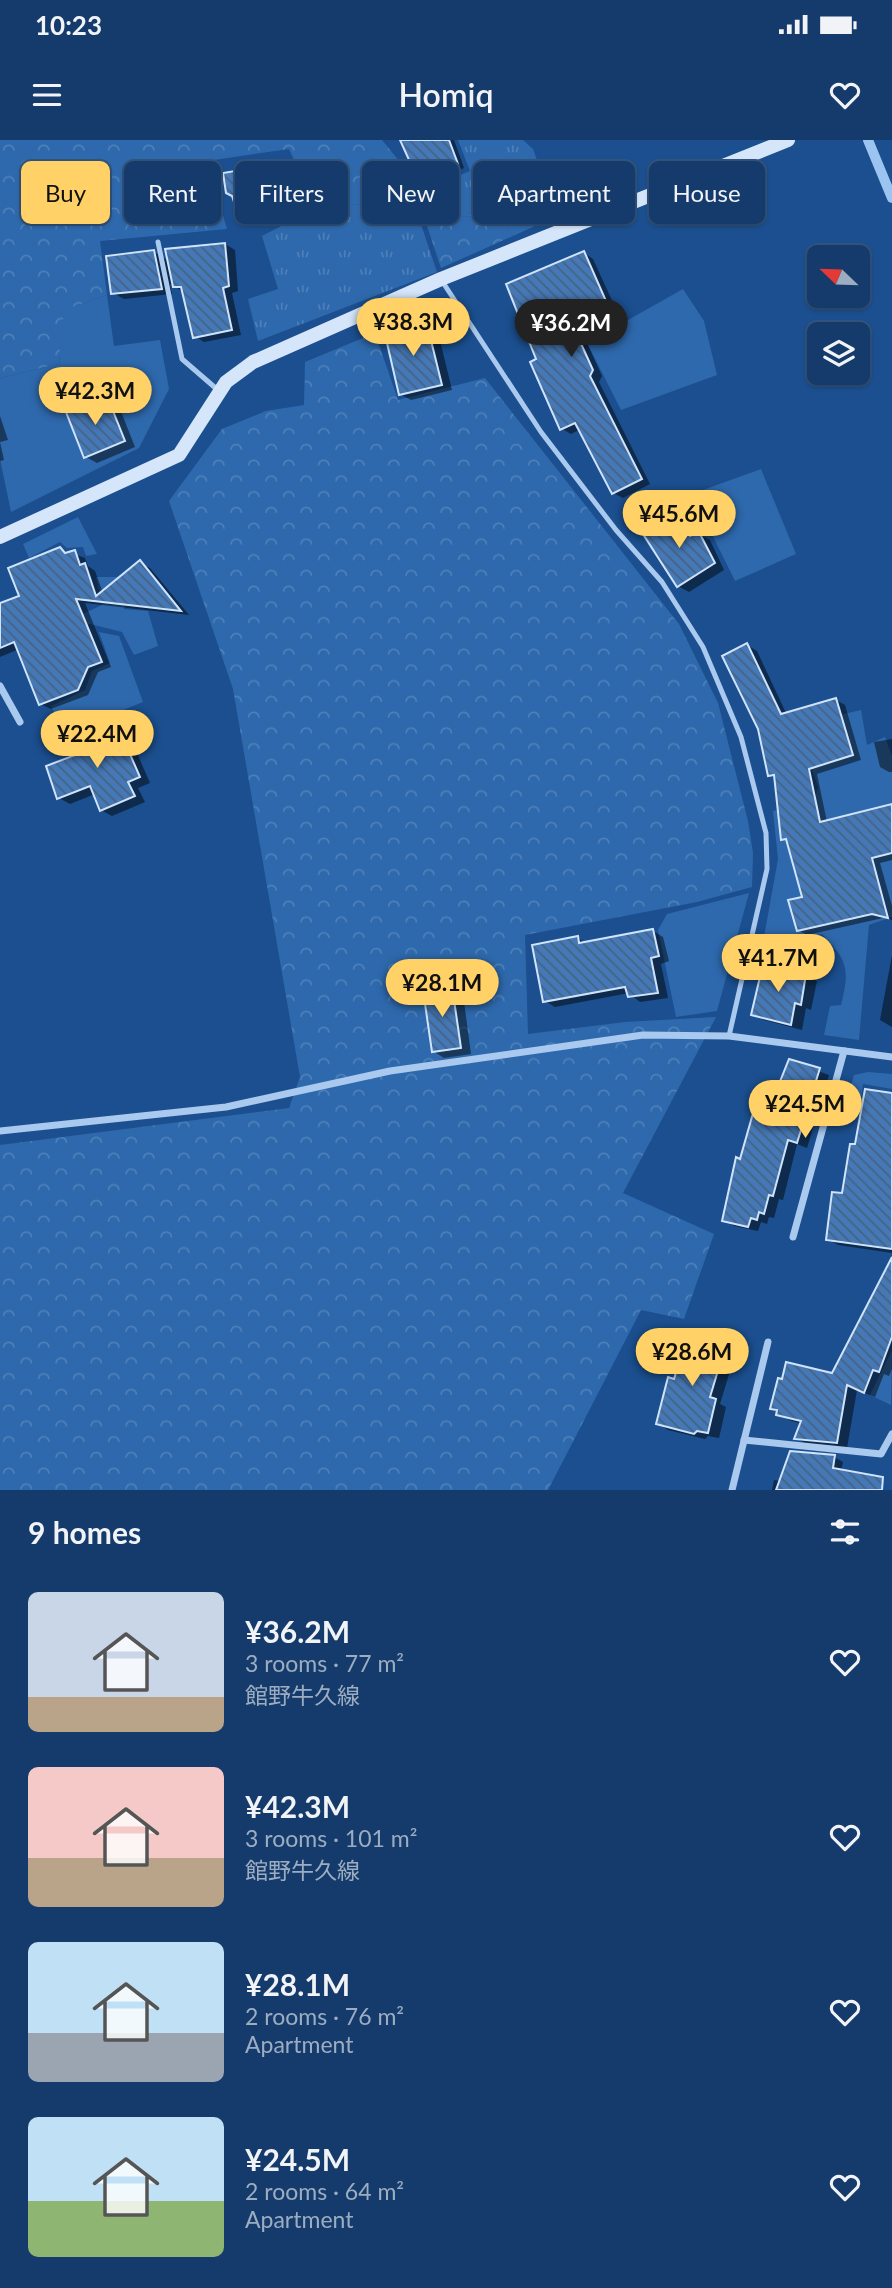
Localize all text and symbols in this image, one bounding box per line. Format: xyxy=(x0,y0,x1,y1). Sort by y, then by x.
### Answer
text: 10:23 xyxy=(35,9,102,41)
text: Homiq xyxy=(399,75,493,114)
icon: menu xyxy=(28,76,66,114)
icon: heart xyxy=(826,76,864,114)
chip: Buy xyxy=(21,161,110,224)
chip: Rent xyxy=(124,161,221,224)
chip: Filters xyxy=(235,161,348,224)
chip: New xyxy=(362,161,459,224)
chip: Apartment xyxy=(473,161,635,224)
chip: House xyxy=(649,161,765,224)
north arrow xyxy=(807,245,870,308)
map controls xyxy=(807,245,870,385)
pin: ¥38.3M xyxy=(356,298,470,358)
pin: ¥36.2M xyxy=(514,300,628,359)
text: ¥38.3M xyxy=(373,307,453,335)
text: ¥36.2M xyxy=(531,308,611,336)
button: layers xyxy=(807,322,870,385)
pin: ¥42.3M xyxy=(38,368,152,427)
text: ¥42.3M xyxy=(55,376,135,404)
pin: ¥45.6M xyxy=(622,490,736,550)
text: ¥45.6M xyxy=(639,499,719,527)
pin: ¥22.4M xyxy=(40,710,154,770)
text: ¥22.4M xyxy=(57,719,137,747)
pin: ¥41.7M xyxy=(721,934,835,994)
text: ¥41.7M xyxy=(738,943,818,971)
pin: ¥28.1M xyxy=(385,960,499,1019)
text: ¥28.1M xyxy=(402,968,482,996)
pin: ¥24.5M xyxy=(748,1080,862,1140)
text: ¥24.5M xyxy=(765,1089,845,1117)
pin: ¥28.6M xyxy=(635,1328,749,1388)
text: ¥28.6M xyxy=(652,1337,732,1365)
icon: filters xyxy=(826,1513,864,1551)
text: 9 homes xyxy=(28,1514,141,1550)
text: ¥36.2M xyxy=(245,1613,350,1649)
icon: home xyxy=(84,1620,168,1704)
icon: heart xyxy=(826,1643,864,1681)
text: 3 rooms · 77 m² xyxy=(245,1649,404,1677)
text: 館野牛久線 xyxy=(245,1681,360,1709)
text: ¥42.3M xyxy=(245,1788,350,1824)
icon: home xyxy=(84,1795,168,1879)
icon: heart xyxy=(826,1818,864,1856)
text: 3 rooms · 101 m² xyxy=(245,1824,417,1852)
text: 館野牛久線 xyxy=(245,1856,360,1884)
text: ¥28.1M xyxy=(245,1966,350,2002)
icon: home xyxy=(84,1970,168,2054)
icon: heart xyxy=(826,1993,864,2031)
text: 2 rooms · 76 m² xyxy=(245,2002,404,2030)
text: Apartment xyxy=(245,2030,353,2058)
text: ¥24.5M xyxy=(245,2141,350,2177)
icon: home xyxy=(84,2145,168,2229)
icon: heart xyxy=(826,2168,864,2206)
text: 2 rooms · 64 m² xyxy=(245,2177,404,2205)
text: Apartment xyxy=(245,2205,353,2233)

